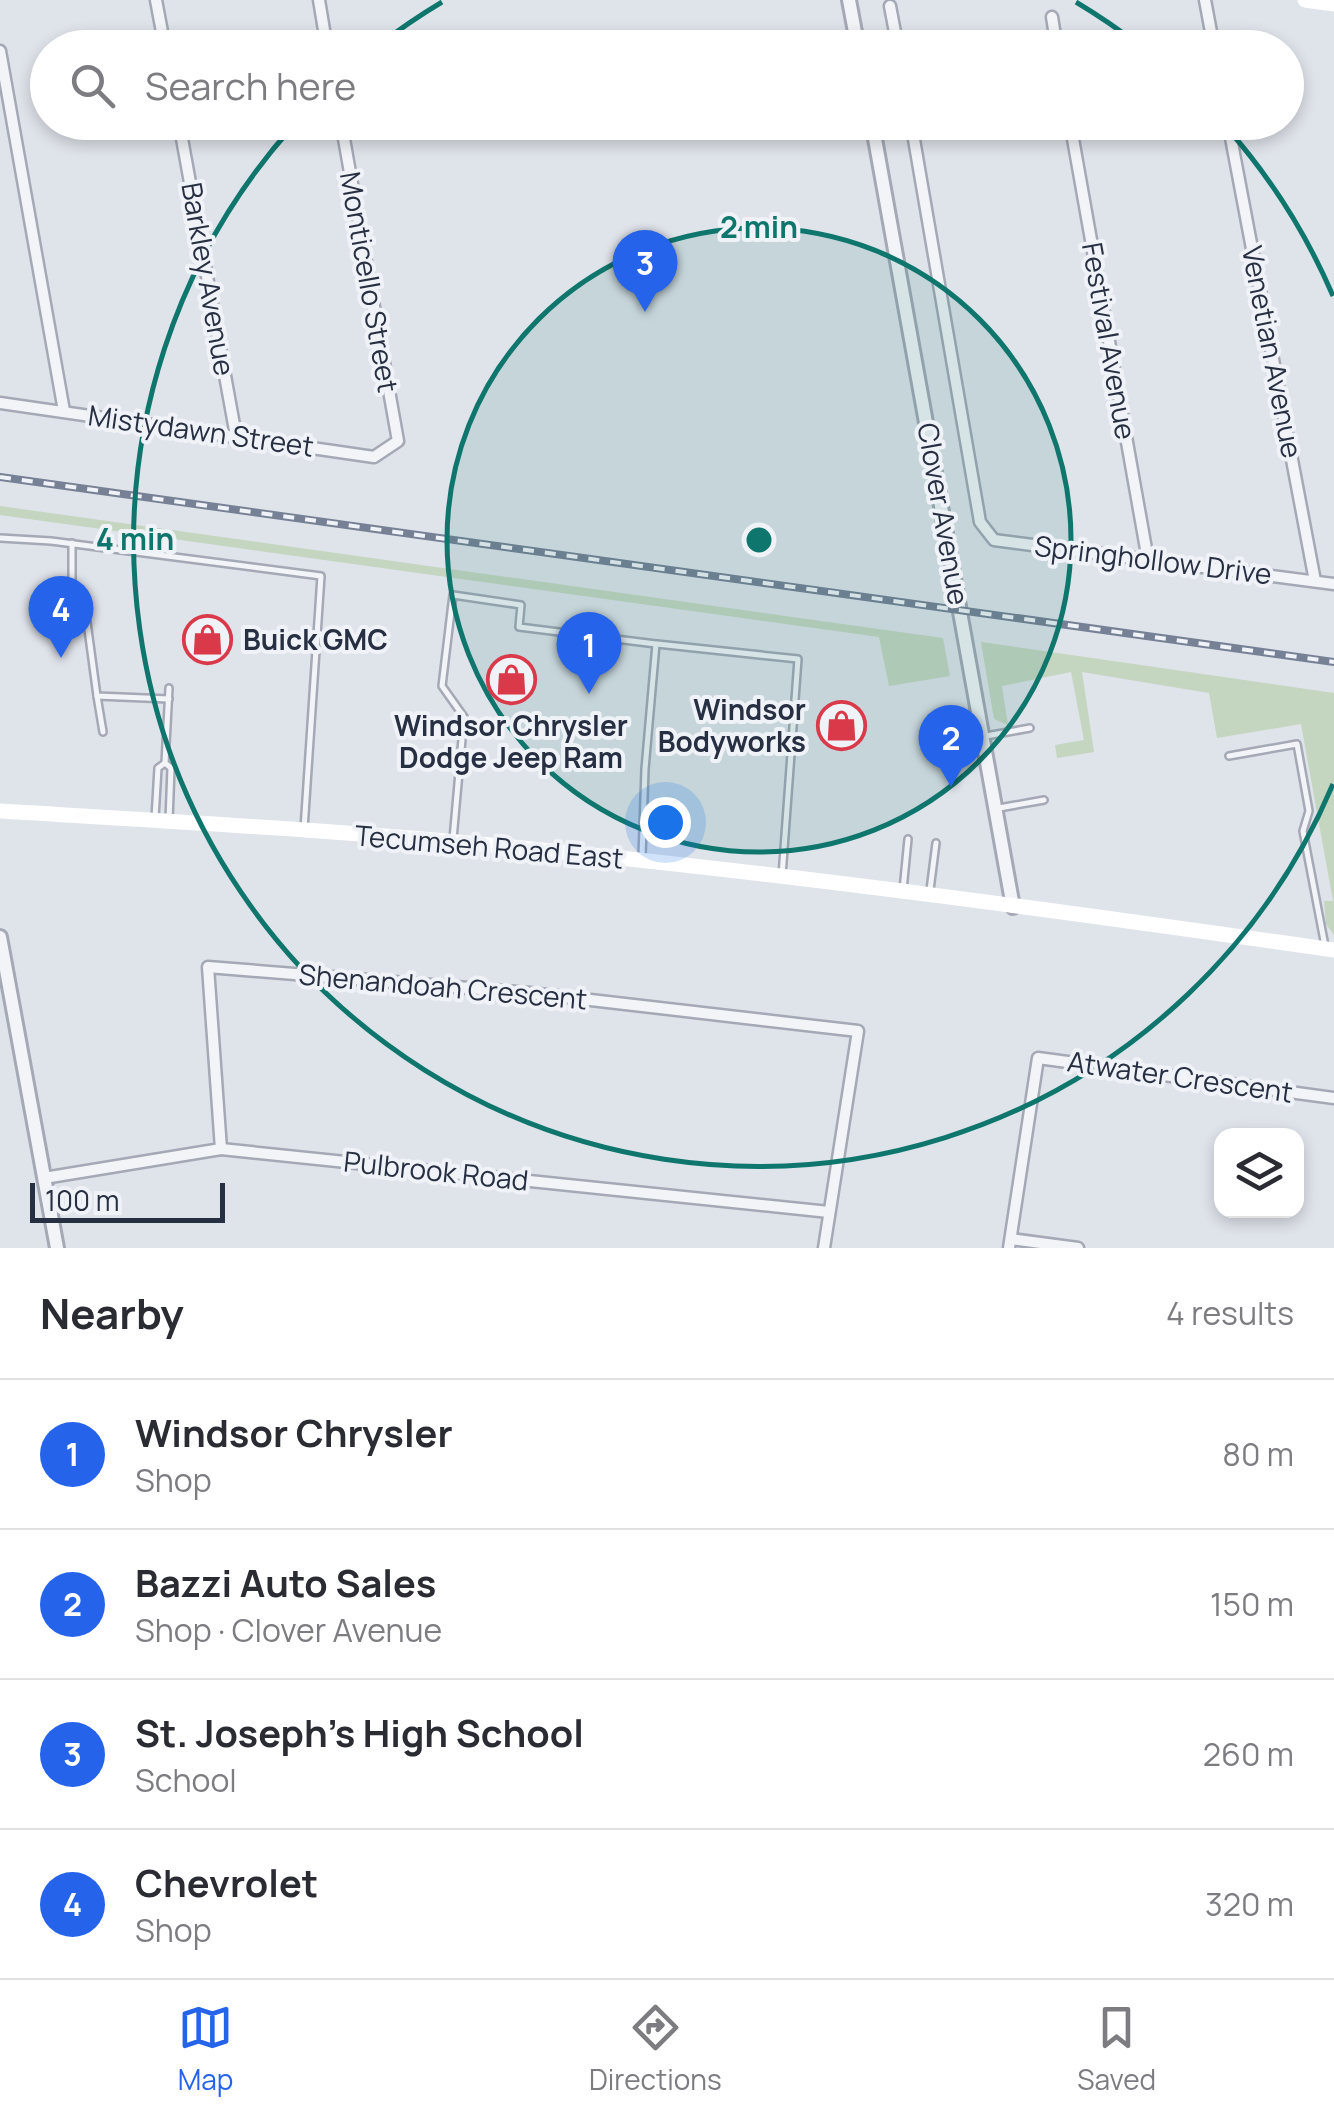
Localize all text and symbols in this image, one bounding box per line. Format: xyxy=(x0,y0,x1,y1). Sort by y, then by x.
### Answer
search box xyxy=(30,30,1304,140)
icon: search xyxy=(65,58,120,113)
text: Search here xyxy=(145,59,356,111)
street label: Monticello Street xyxy=(332,169,408,395)
street label: Barkley Avenue xyxy=(173,179,245,378)
text: 2 min xyxy=(720,206,798,247)
pin: 3 xyxy=(612,230,678,312)
street label: Festival Avenue xyxy=(1074,239,1146,442)
street label: Venetian Avenue xyxy=(1234,242,1312,461)
street label: Mistydawn Street xyxy=(86,395,316,465)
street label: Clover Avenue xyxy=(909,420,979,608)
text: 4 min xyxy=(96,518,174,559)
centre of rings xyxy=(741,522,777,558)
street label: Springhollow Drive xyxy=(1032,526,1274,592)
pin: 4 xyxy=(28,576,94,658)
pin: 1 xyxy=(556,612,622,694)
shop icon: Buick GMC xyxy=(182,614,234,666)
place label: Buick GMC xyxy=(243,620,388,658)
shop icon: Windsor Chrysler Dodge Jeep Ram xyxy=(485,653,537,705)
place label: Windsor Bodyworks xyxy=(658,690,806,760)
shop icon: Windsor Bodyworks xyxy=(815,700,867,752)
pin: 2 xyxy=(918,704,984,787)
place label: Windsor Chrysler Dodge Jeep Ram xyxy=(394,706,628,776)
your location xyxy=(640,797,691,848)
street label: Tecumseh Road East xyxy=(353,815,625,877)
street label: Shenandoah Crescent xyxy=(297,954,589,1018)
street label: Atwater Crescent xyxy=(1065,1041,1295,1111)
map controls xyxy=(1214,1128,1304,1218)
button: layers xyxy=(1214,1128,1304,1218)
street label: Pulbrook Road xyxy=(342,1141,530,1199)
scale bar xyxy=(30,1178,225,1222)
text: 100 m xyxy=(45,1181,119,1219)
text: Nearby xyxy=(40,1284,184,1342)
text: 4 results xyxy=(1166,1291,1294,1335)
text: Windsor Chrysler xyxy=(135,1406,453,1458)
text: 1 xyxy=(65,1432,80,1476)
text: 80 m xyxy=(1222,1432,1294,1476)
text: Shop xyxy=(135,1458,212,1502)
text: Bazzi Auto Sales xyxy=(135,1556,436,1608)
text: 2 xyxy=(63,1582,82,1626)
text: 150 m xyxy=(1210,1582,1294,1626)
text: Shop · Clover Avenue xyxy=(135,1608,442,1652)
text: St. Joseph's High School xyxy=(135,1706,584,1758)
text: 3 xyxy=(63,1732,82,1776)
text: 260 m xyxy=(1203,1732,1294,1776)
text: School xyxy=(135,1758,237,1802)
text: Chevrolet xyxy=(135,1856,318,1908)
text: 4 xyxy=(63,1882,82,1926)
text: 320 m xyxy=(1205,1882,1294,1926)
text: Shop xyxy=(135,1908,212,1952)
tab: Map xyxy=(178,2000,233,2098)
tab: Directions xyxy=(589,2000,722,2098)
tab: Saved xyxy=(1077,2000,1156,2098)

